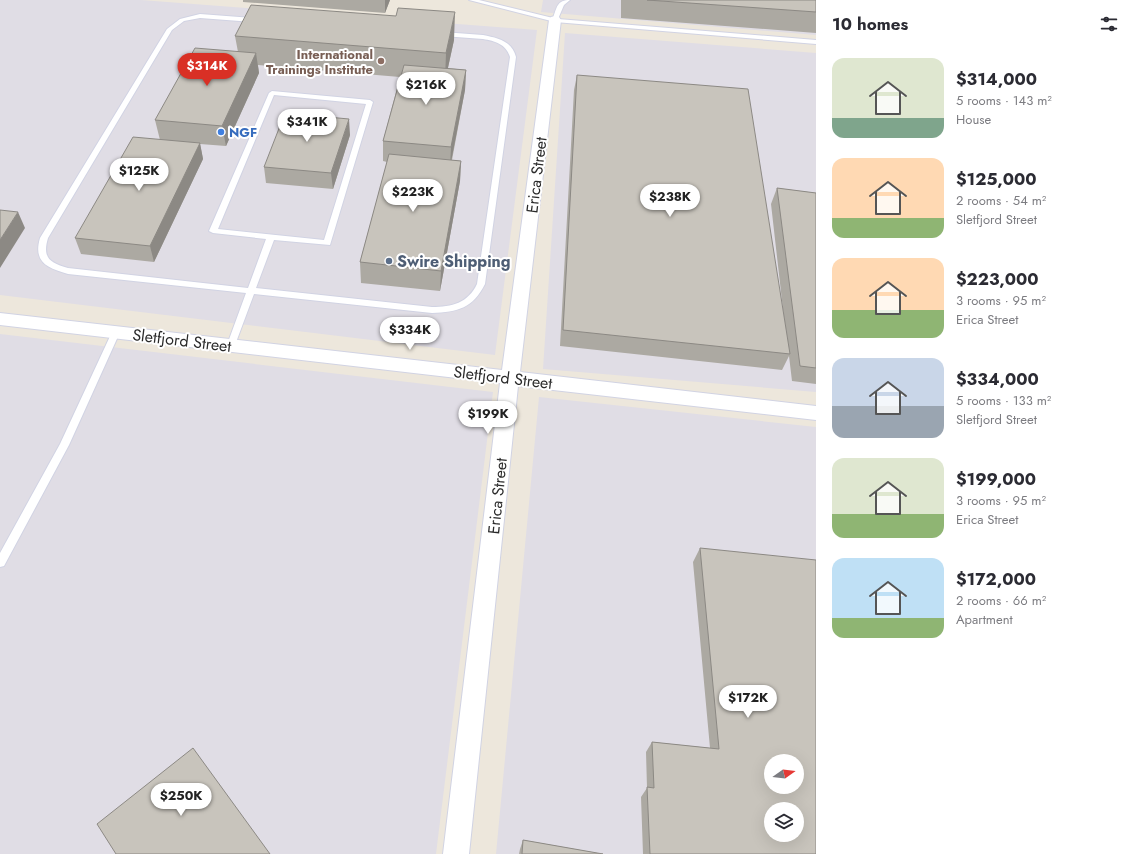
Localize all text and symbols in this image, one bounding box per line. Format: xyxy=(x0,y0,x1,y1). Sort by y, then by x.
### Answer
text: 10 homes xyxy=(832,12,908,36)
icon: filters xyxy=(1098,13,1120,35)
place label: International Trainings Institute xyxy=(266,45,374,79)
pin: $314K xyxy=(179,53,235,87)
text: $314K xyxy=(187,56,227,75)
marker: International Trainings Institute xyxy=(376,56,386,66)
text: $314,000 xyxy=(956,67,1037,91)
pin: $216K xyxy=(398,72,454,106)
icon: home xyxy=(864,74,912,122)
text: $216K xyxy=(405,75,447,94)
text: 5 rooms · 143 m² xyxy=(956,91,1052,110)
pin: $341K xyxy=(279,109,335,143)
text: House xyxy=(956,110,991,129)
text: $341K xyxy=(287,112,327,131)
place label: NGF xyxy=(229,123,257,142)
marker: NGF xyxy=(216,127,226,137)
street label: Erica Street xyxy=(520,135,553,215)
pin: $125K xyxy=(111,158,167,192)
text: $125K xyxy=(119,161,159,180)
text: $125,000 xyxy=(956,167,1037,191)
icon: home xyxy=(864,174,912,222)
pin: $223K xyxy=(385,179,441,213)
text: $223K xyxy=(392,182,434,201)
pin: $238K xyxy=(642,184,698,218)
text: $238K xyxy=(649,187,691,206)
text: 2 rooms · 54 m² xyxy=(956,191,1046,210)
text: Sletfjord Street xyxy=(956,210,1037,229)
place label: Swire Shipping xyxy=(397,250,511,273)
marker: Swire Shipping xyxy=(384,256,394,266)
text: $223,000 xyxy=(956,267,1038,291)
icon: home xyxy=(864,274,912,322)
text: 3 rooms · 95 m² xyxy=(956,291,1046,310)
text: Erica Street xyxy=(956,310,1018,329)
pin: $334K xyxy=(382,317,438,351)
text: $334K xyxy=(389,320,431,339)
street label: Sletfjord Street xyxy=(131,323,233,358)
street label: Sletfjord Street xyxy=(452,360,554,395)
text: $334,000 xyxy=(956,367,1039,391)
icon: home xyxy=(864,374,912,422)
text: 5 rooms · 133 m² xyxy=(956,391,1051,410)
pin: $199K xyxy=(460,401,516,435)
text: $199K xyxy=(467,404,509,423)
text: Sletfjord Street xyxy=(956,410,1037,429)
street label: Erica Street xyxy=(482,457,513,535)
text: $199,000 xyxy=(956,467,1036,491)
icon: home xyxy=(864,474,912,522)
text: 3 rooms · 95 m² xyxy=(956,491,1046,510)
text: Erica Street xyxy=(956,510,1018,529)
text: $172,000 xyxy=(956,567,1036,591)
icon: home xyxy=(864,574,912,622)
text: 2 rooms · 66 m² xyxy=(956,591,1046,610)
text: Apartment xyxy=(956,610,1013,629)
pin: $172K xyxy=(720,685,776,719)
text: $172K xyxy=(728,688,768,707)
north arrow xyxy=(764,754,804,794)
map controls xyxy=(764,754,804,842)
pin: $250K xyxy=(153,783,209,817)
text: $250K xyxy=(160,786,202,805)
button: layers xyxy=(764,802,804,842)

